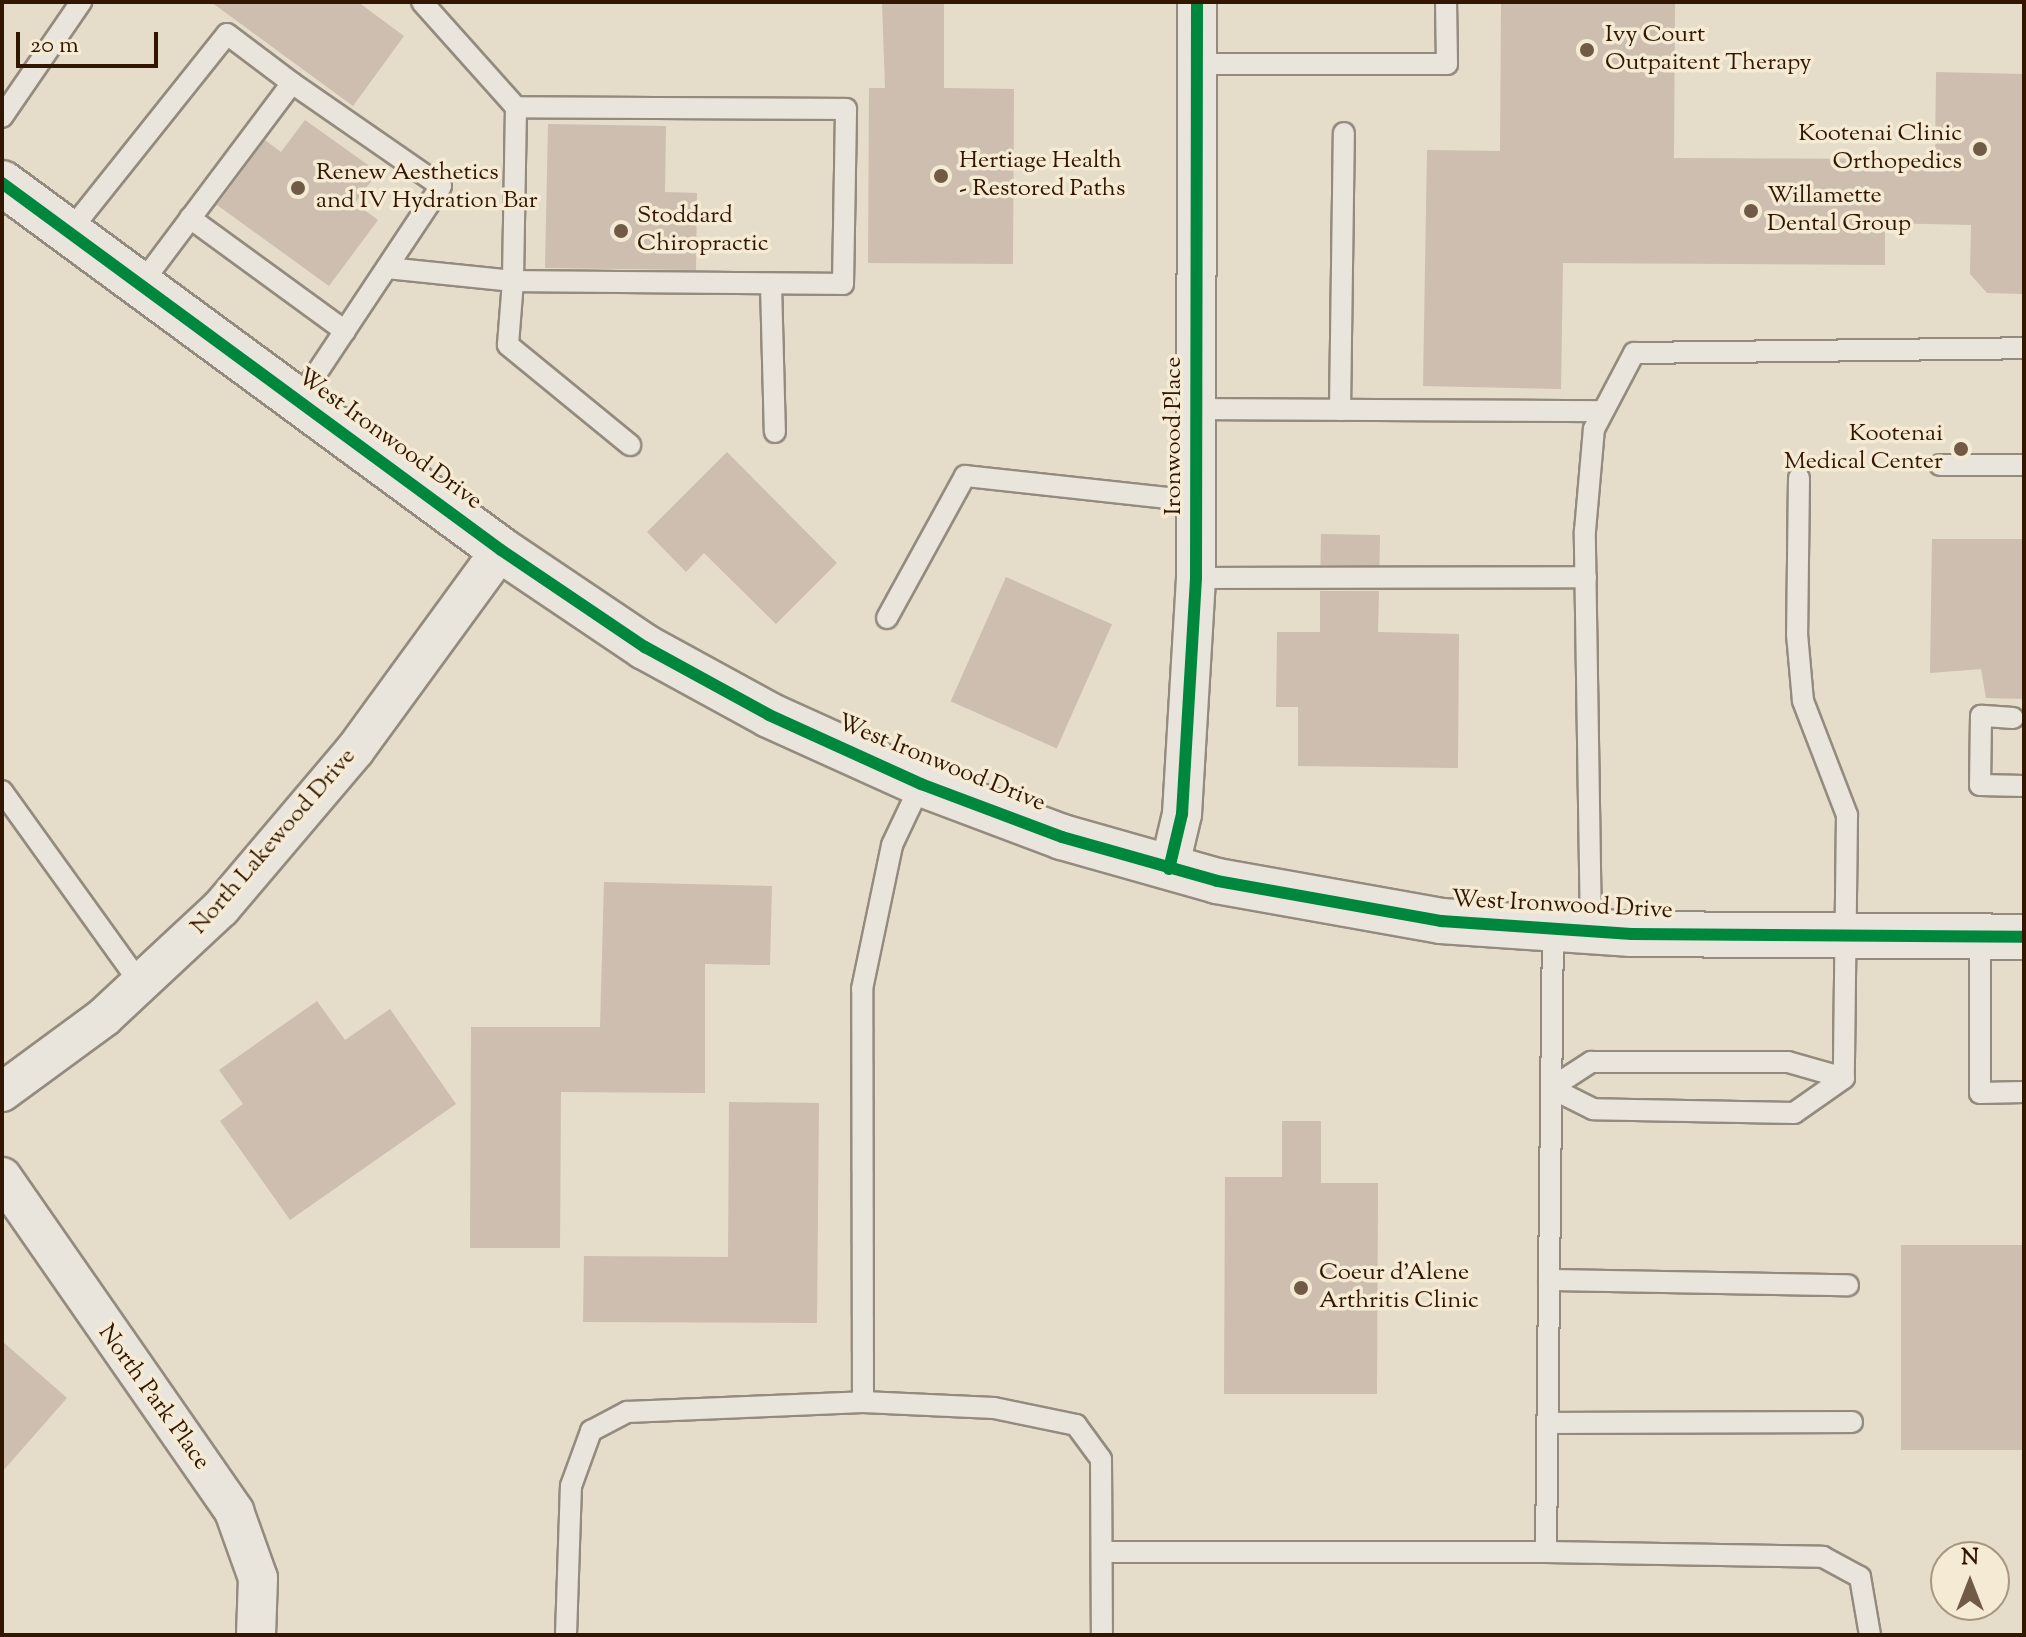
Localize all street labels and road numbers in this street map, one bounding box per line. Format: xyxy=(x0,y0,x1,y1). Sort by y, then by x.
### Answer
street label: Ironwood Place xyxy=(1161,357,1189,515)
street label: West Ironwood Drive xyxy=(291,363,487,517)
street label: West Ironwood Drive xyxy=(833,709,1049,819)
street label: North Lakewood Drive xyxy=(185,743,363,941)
street label: West Ironwood Drive xyxy=(1451,886,1673,926)
street label: North Park Place xyxy=(91,1320,215,1476)

